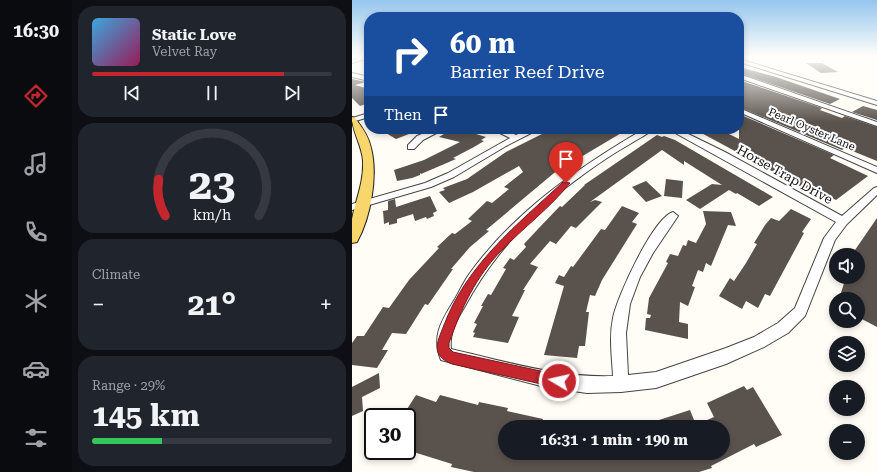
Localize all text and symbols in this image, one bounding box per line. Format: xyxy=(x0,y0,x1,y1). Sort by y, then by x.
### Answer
text: 16:30 xyxy=(13,20,59,41)
text: Static Love xyxy=(152,26,236,44)
text: 60 m xyxy=(450,27,515,60)
icon: right xyxy=(384,28,436,80)
text: Velvet Ray xyxy=(152,44,217,59)
text: Barrier Reef Drive xyxy=(450,61,605,82)
icon: directions xyxy=(22,82,50,110)
icon: previous xyxy=(121,82,143,104)
icon: pause xyxy=(201,82,223,104)
icon: next xyxy=(281,82,303,104)
icon: arrive xyxy=(430,104,452,126)
street label: Pearl Oyster Lane xyxy=(766,105,857,154)
text: Then xyxy=(384,106,422,124)
pin xyxy=(549,142,583,183)
street label: Horse Trap Drive xyxy=(734,142,835,207)
icon: arrive xyxy=(555,148,577,170)
icon: music xyxy=(22,150,50,178)
text: 23 xyxy=(189,160,235,209)
text: km/h xyxy=(193,206,231,222)
icon: phone xyxy=(22,218,50,246)
map controls xyxy=(829,248,865,460)
button: sound xyxy=(829,248,865,284)
text: Climate xyxy=(92,267,140,282)
icon: climate xyxy=(22,287,50,315)
text: 21° xyxy=(188,287,236,322)
text: − xyxy=(92,292,104,317)
text: + xyxy=(320,292,332,317)
button: search xyxy=(829,292,865,328)
button: layers xyxy=(829,336,865,372)
icon: car xyxy=(22,355,50,383)
position arrow xyxy=(538,360,580,402)
text: Range · 29% xyxy=(92,378,165,393)
button: + xyxy=(829,380,865,416)
text: 145 km xyxy=(92,398,200,433)
speed limit sign: 30 xyxy=(364,408,416,460)
icon: filters xyxy=(22,424,50,452)
button: − xyxy=(829,424,865,460)
text: 16:31 · 1 min · 190 m xyxy=(540,431,688,449)

